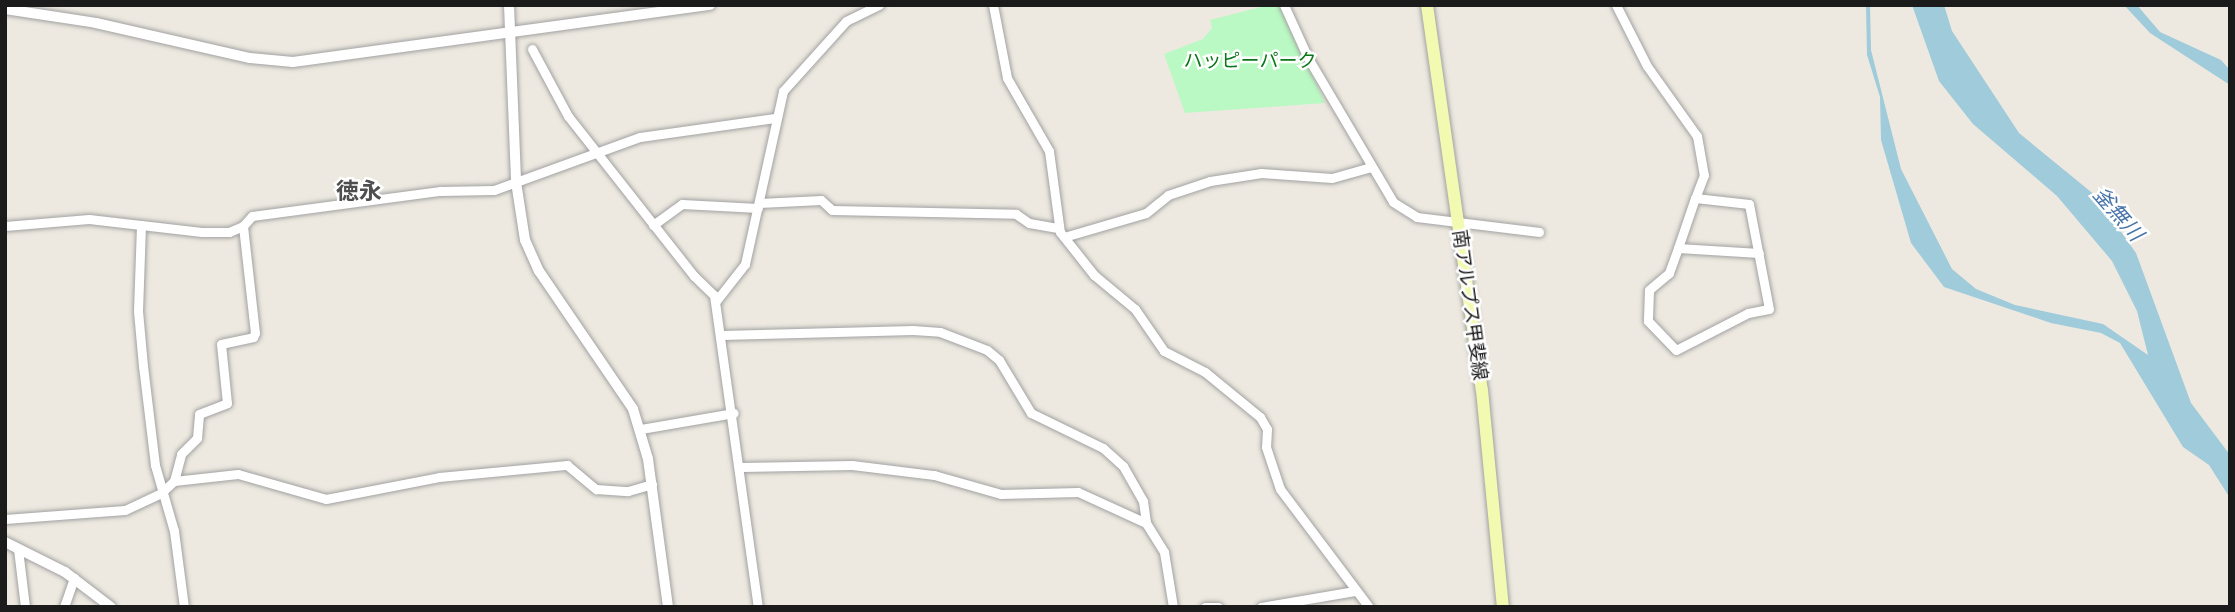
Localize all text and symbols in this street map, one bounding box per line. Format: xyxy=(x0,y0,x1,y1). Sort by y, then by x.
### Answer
park label: ハッピーパーク xyxy=(1184,50,1316,72)
district label: 徳永 xyxy=(336,177,382,205)
water label: 釜無川 xyxy=(2088,182,2148,246)
street label: 南アルプス甲斐線 xyxy=(1448,228,1492,382)

